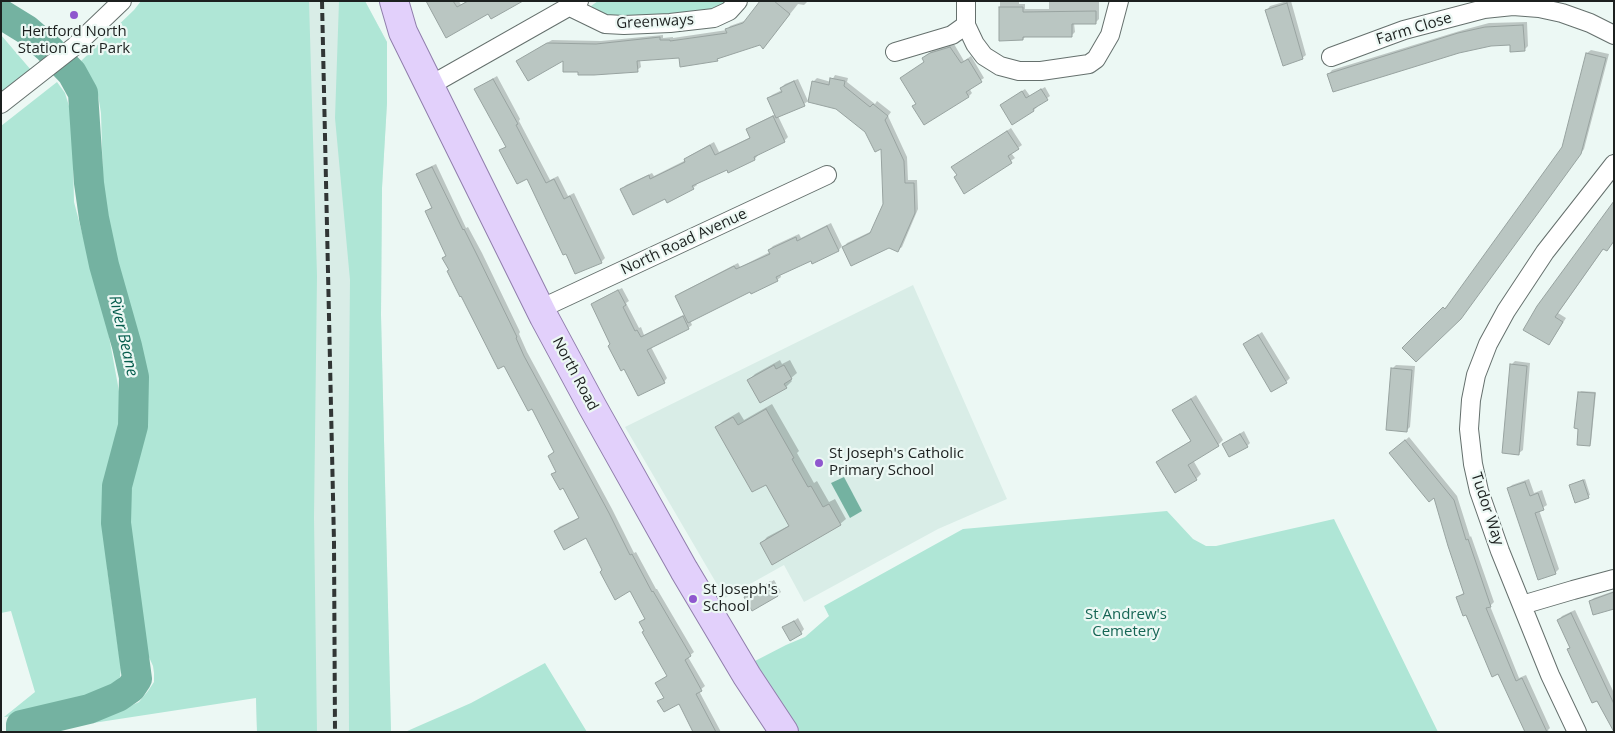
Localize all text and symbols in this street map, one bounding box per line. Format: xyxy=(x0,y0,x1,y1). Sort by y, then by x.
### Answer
marker: Hertford North Station Car Park xyxy=(68,9,80,21)
street label: Farm Close xyxy=(1374,9,1454,49)
street label: Greenways xyxy=(616,11,694,33)
place label: Hertford North Station Car Park xyxy=(18,23,130,58)
street label: North Road Avenue xyxy=(618,205,750,279)
water label: River Beane xyxy=(104,293,142,379)
street label: North Road xyxy=(548,334,602,414)
place label: St Joseph's Catholic Primary School xyxy=(829,445,964,480)
marker: St Joseph's Catholic Primary School xyxy=(813,457,825,469)
street label: Tudor Way xyxy=(1467,470,1507,548)
place label: St Joseph's School xyxy=(703,581,778,616)
marker: St Joseph's School xyxy=(687,593,699,605)
park label: St Andrew's Cemetery xyxy=(1085,606,1167,641)

